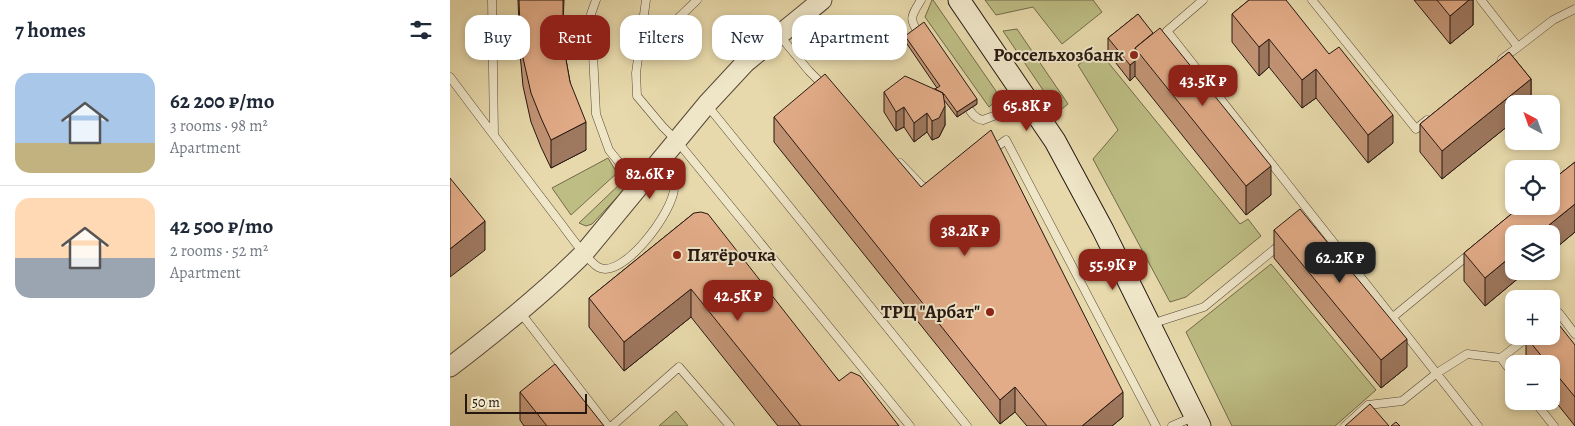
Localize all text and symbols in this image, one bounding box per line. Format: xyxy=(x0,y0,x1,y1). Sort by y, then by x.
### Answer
chip: Buy xyxy=(465,15,530,60)
chip: Rent xyxy=(540,15,610,60)
chip: Filters xyxy=(620,15,702,60)
chip: New xyxy=(712,15,782,60)
chip: Apartment xyxy=(792,15,907,60)
text: 7 homes xyxy=(15,16,86,44)
icon: filters xyxy=(407,16,435,44)
place label: Россельхозбанк xyxy=(993,42,1124,68)
marker: Россельхозбанк xyxy=(1128,49,1140,61)
pin: 43.5K ₽ xyxy=(1157,64,1249,107)
text: 43.5K ₽ xyxy=(1179,70,1227,92)
text: 62 200 ₽/mo xyxy=(170,87,275,115)
pin: 65.8K ₽ xyxy=(981,90,1073,132)
icon: home xyxy=(55,93,115,153)
text: 65.8K ₽ xyxy=(1003,95,1051,117)
north arrow xyxy=(1505,95,1560,150)
map controls xyxy=(1505,95,1560,410)
text: 3 rooms · 98 m² xyxy=(170,115,268,137)
text: Apartment xyxy=(170,137,241,159)
pin: 82.6K ₽ xyxy=(604,158,696,200)
button: locate xyxy=(1505,160,1560,215)
text: 82.6K ₽ xyxy=(626,163,674,185)
text: 42 500 ₽/mo xyxy=(170,212,273,240)
pin: 38.2K ₽ xyxy=(919,214,1011,257)
icon: home xyxy=(55,218,115,278)
text: 38.2K ₽ xyxy=(941,220,989,242)
button: layers xyxy=(1505,225,1560,280)
text: 2 rooms · 52 m² xyxy=(170,240,268,262)
place label: Пятёрочка xyxy=(687,242,777,268)
pin: 62.2K ₽ xyxy=(1294,242,1386,284)
text: 62.2K ₽ xyxy=(1316,247,1364,269)
pin: 55.9K ₽ xyxy=(1067,248,1159,291)
marker: Пятёрочка xyxy=(671,249,683,261)
text: 55.9K ₽ xyxy=(1090,254,1136,276)
text: Apartment xyxy=(170,262,241,284)
pin: 42.5K ₽ xyxy=(692,280,784,322)
text: 42.5K ₽ xyxy=(714,285,762,307)
button: + xyxy=(1505,290,1560,345)
place label: ТРЦ "Арбат" xyxy=(881,299,980,325)
marker: ТРЦ "Арбат" xyxy=(984,306,996,318)
button: − xyxy=(1505,355,1560,410)
scale bar xyxy=(465,391,588,414)
text: 50 m xyxy=(472,393,500,412)

